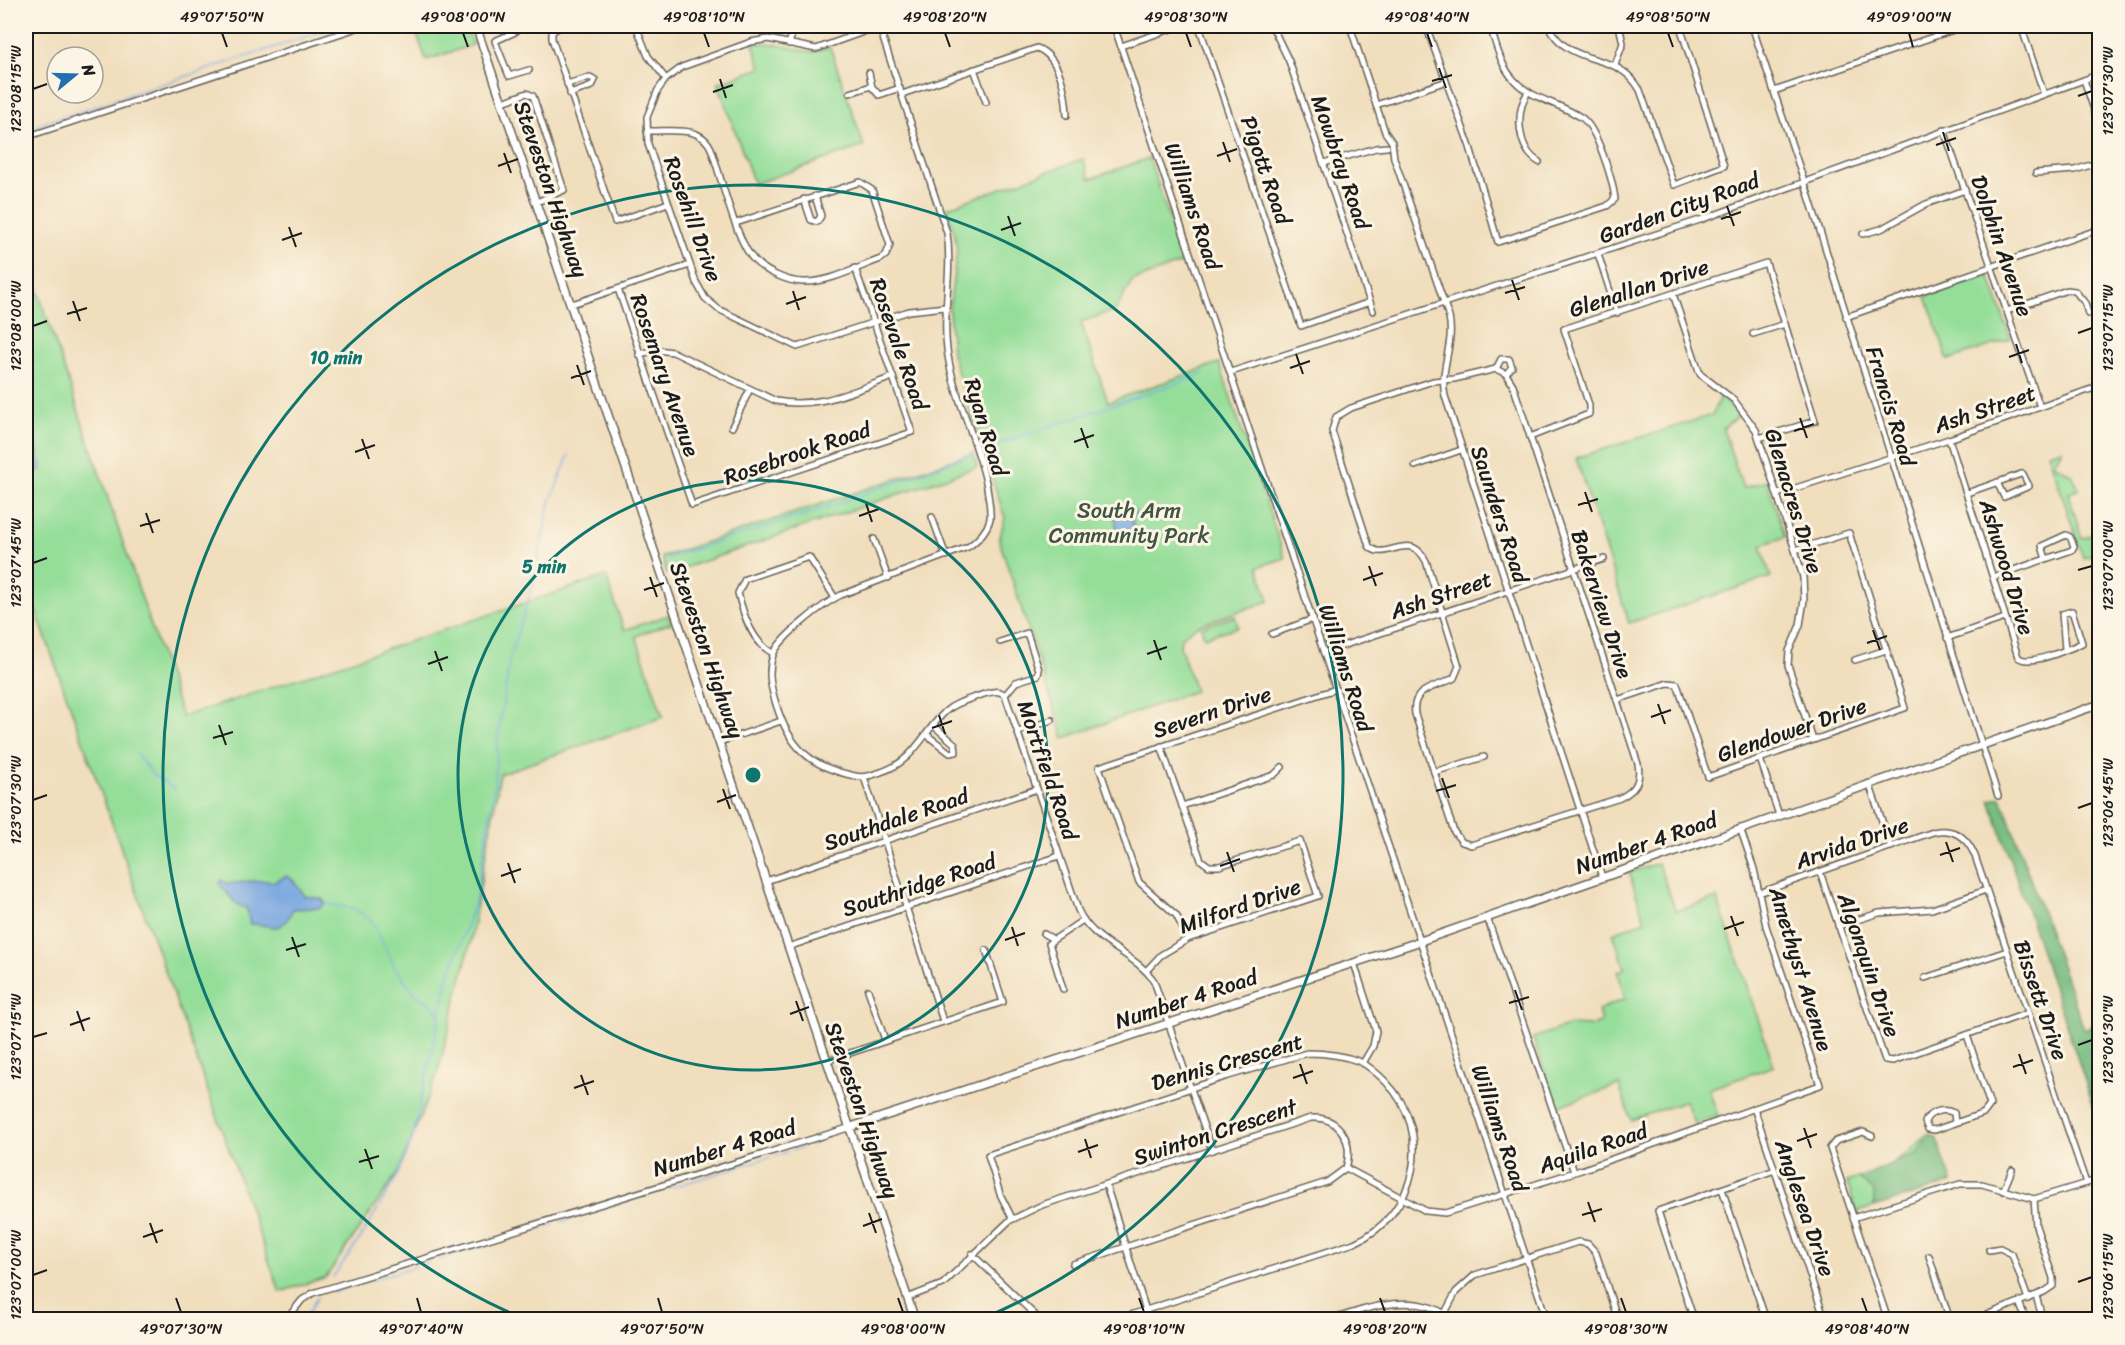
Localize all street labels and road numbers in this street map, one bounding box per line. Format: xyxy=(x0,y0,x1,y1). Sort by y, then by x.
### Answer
street label: Mowbray Road xyxy=(1300,89,1383,236)
street label: Steveston Highway xyxy=(502,95,600,284)
street label: Pigott Road xyxy=(1229,110,1303,231)
street label: Williams Road xyxy=(1153,137,1233,276)
street label: Rosehill Drive xyxy=(652,150,734,288)
street label: Garden City Road xyxy=(1593,160,1766,255)
street label: Dolphin Avenue xyxy=(1960,170,2044,322)
street label: Glenallan Drive xyxy=(1564,247,1714,329)
street label: Rosevale Road xyxy=(858,273,940,417)
street label: Rosemary Avenue xyxy=(619,288,711,462)
street label: Francis Road xyxy=(1854,341,1928,472)
street label: Ryan Road xyxy=(953,373,1020,482)
street label: Ash Street xyxy=(1928,373,2042,445)
street label: Rosebrook Road xyxy=(718,409,877,496)
street label: Glenacres Drive xyxy=(1753,423,1835,579)
street label: Saunders Road xyxy=(1459,440,1541,589)
street label: Ashwood Drive xyxy=(1967,493,2046,640)
street label: Bakerview Drive xyxy=(1560,524,1645,684)
street label: Steveston Highway xyxy=(658,556,756,745)
street label: Ash Street xyxy=(1384,559,1498,631)
street label: Williams Road xyxy=(1307,599,1385,738)
street label: Severn Drive xyxy=(1147,674,1277,750)
street label: Glendower Drive xyxy=(1712,686,1872,774)
street label: Mortfield Road xyxy=(1006,695,1091,847)
street label: Southdale Road xyxy=(818,776,975,862)
street label: Number 4 Road xyxy=(1570,800,1724,886)
street label: Arvida Drive xyxy=(1789,805,1914,881)
street label: Southridge Road xyxy=(837,841,1002,928)
street label: Milford Drive xyxy=(1174,867,1306,945)
street label: Amethyst Avenue xyxy=(1757,881,1845,1056)
street label: Algonquin Drive xyxy=(1826,886,1912,1043)
street label: Bissett Drive xyxy=(2002,934,2080,1066)
street label: Number 4 Road xyxy=(1110,957,1264,1040)
street label: Steveston Highway xyxy=(813,1016,911,1205)
street label: Dennis Crescent xyxy=(1147,1022,1308,1102)
street label: Williams Road xyxy=(1460,1059,1540,1198)
street label: Swinton Crescent xyxy=(1128,1087,1303,1177)
street label: Number 4 Road xyxy=(647,1107,802,1188)
street label: Aquila Road xyxy=(1532,1111,1654,1185)
street label: Anglesea Drive xyxy=(1763,1133,1847,1282)

